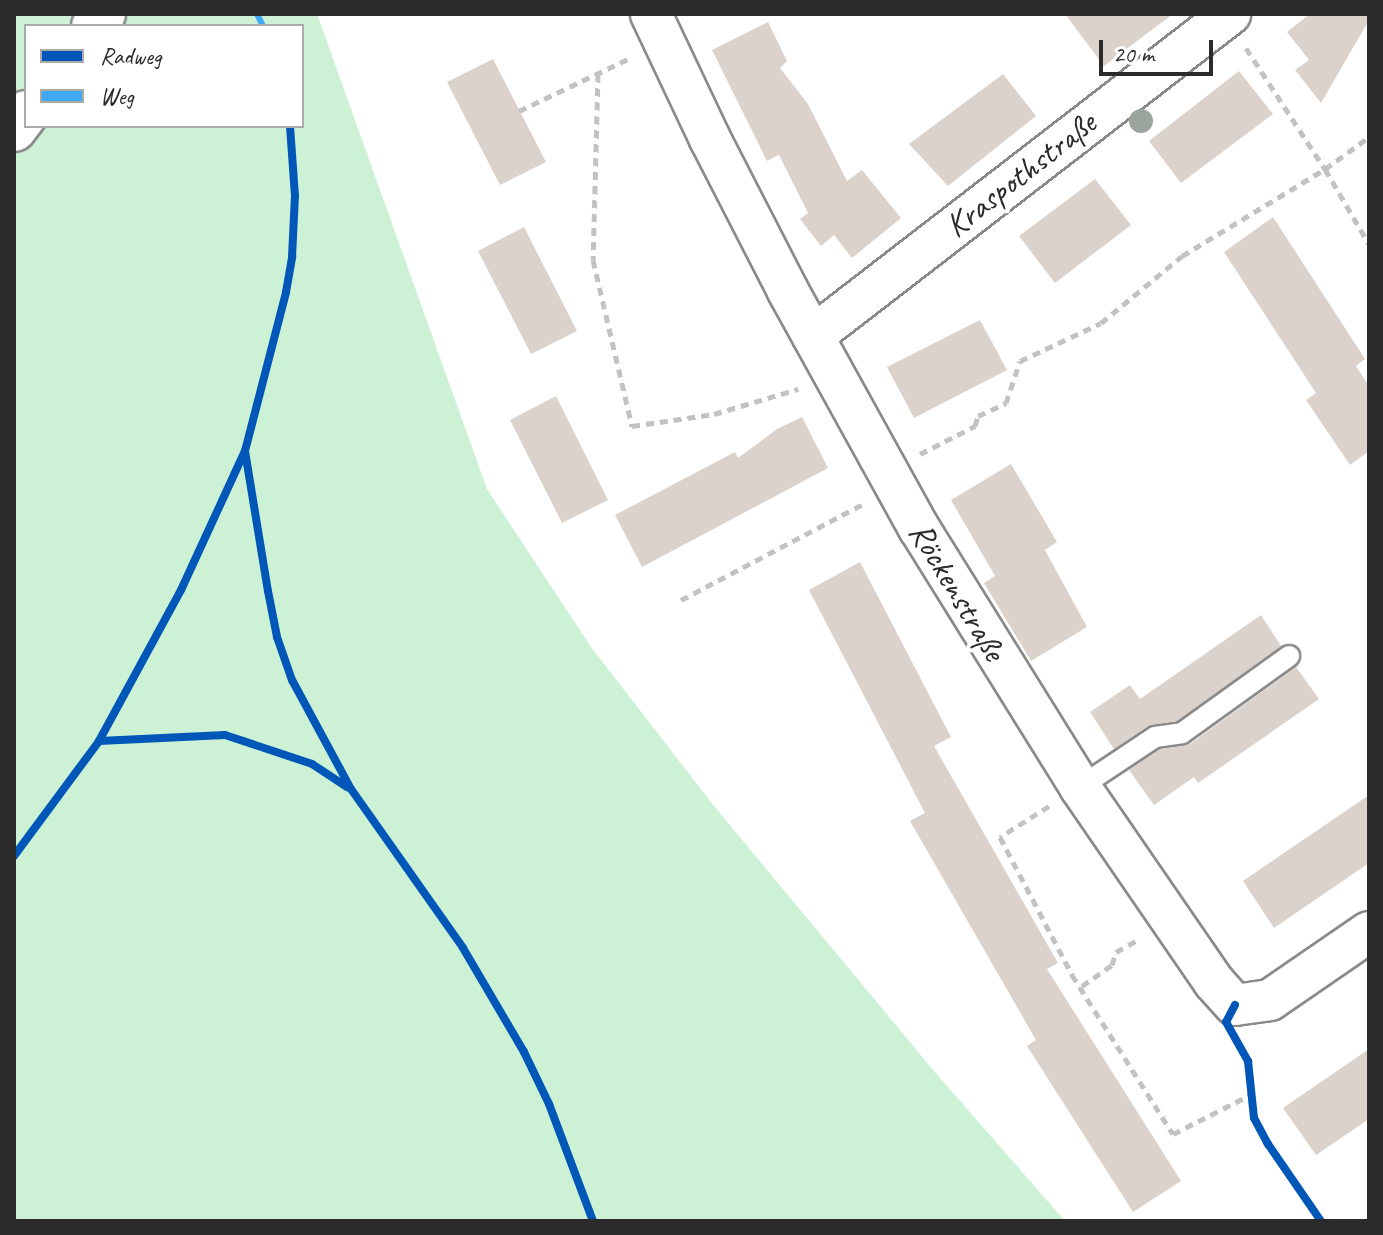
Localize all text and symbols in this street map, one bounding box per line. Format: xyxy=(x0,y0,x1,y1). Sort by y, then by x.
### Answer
legend xyxy=(24,24,304,128)
scale bar xyxy=(1103,24,1217,74)
text: 20 m xyxy=(1113,39,1154,69)
text: Radweg xyxy=(100,41,161,71)
text: Weg xyxy=(100,81,134,111)
street label: Kraspothstraße xyxy=(936,102,1104,246)
street label: Röckenstraße xyxy=(901,514,1015,668)

